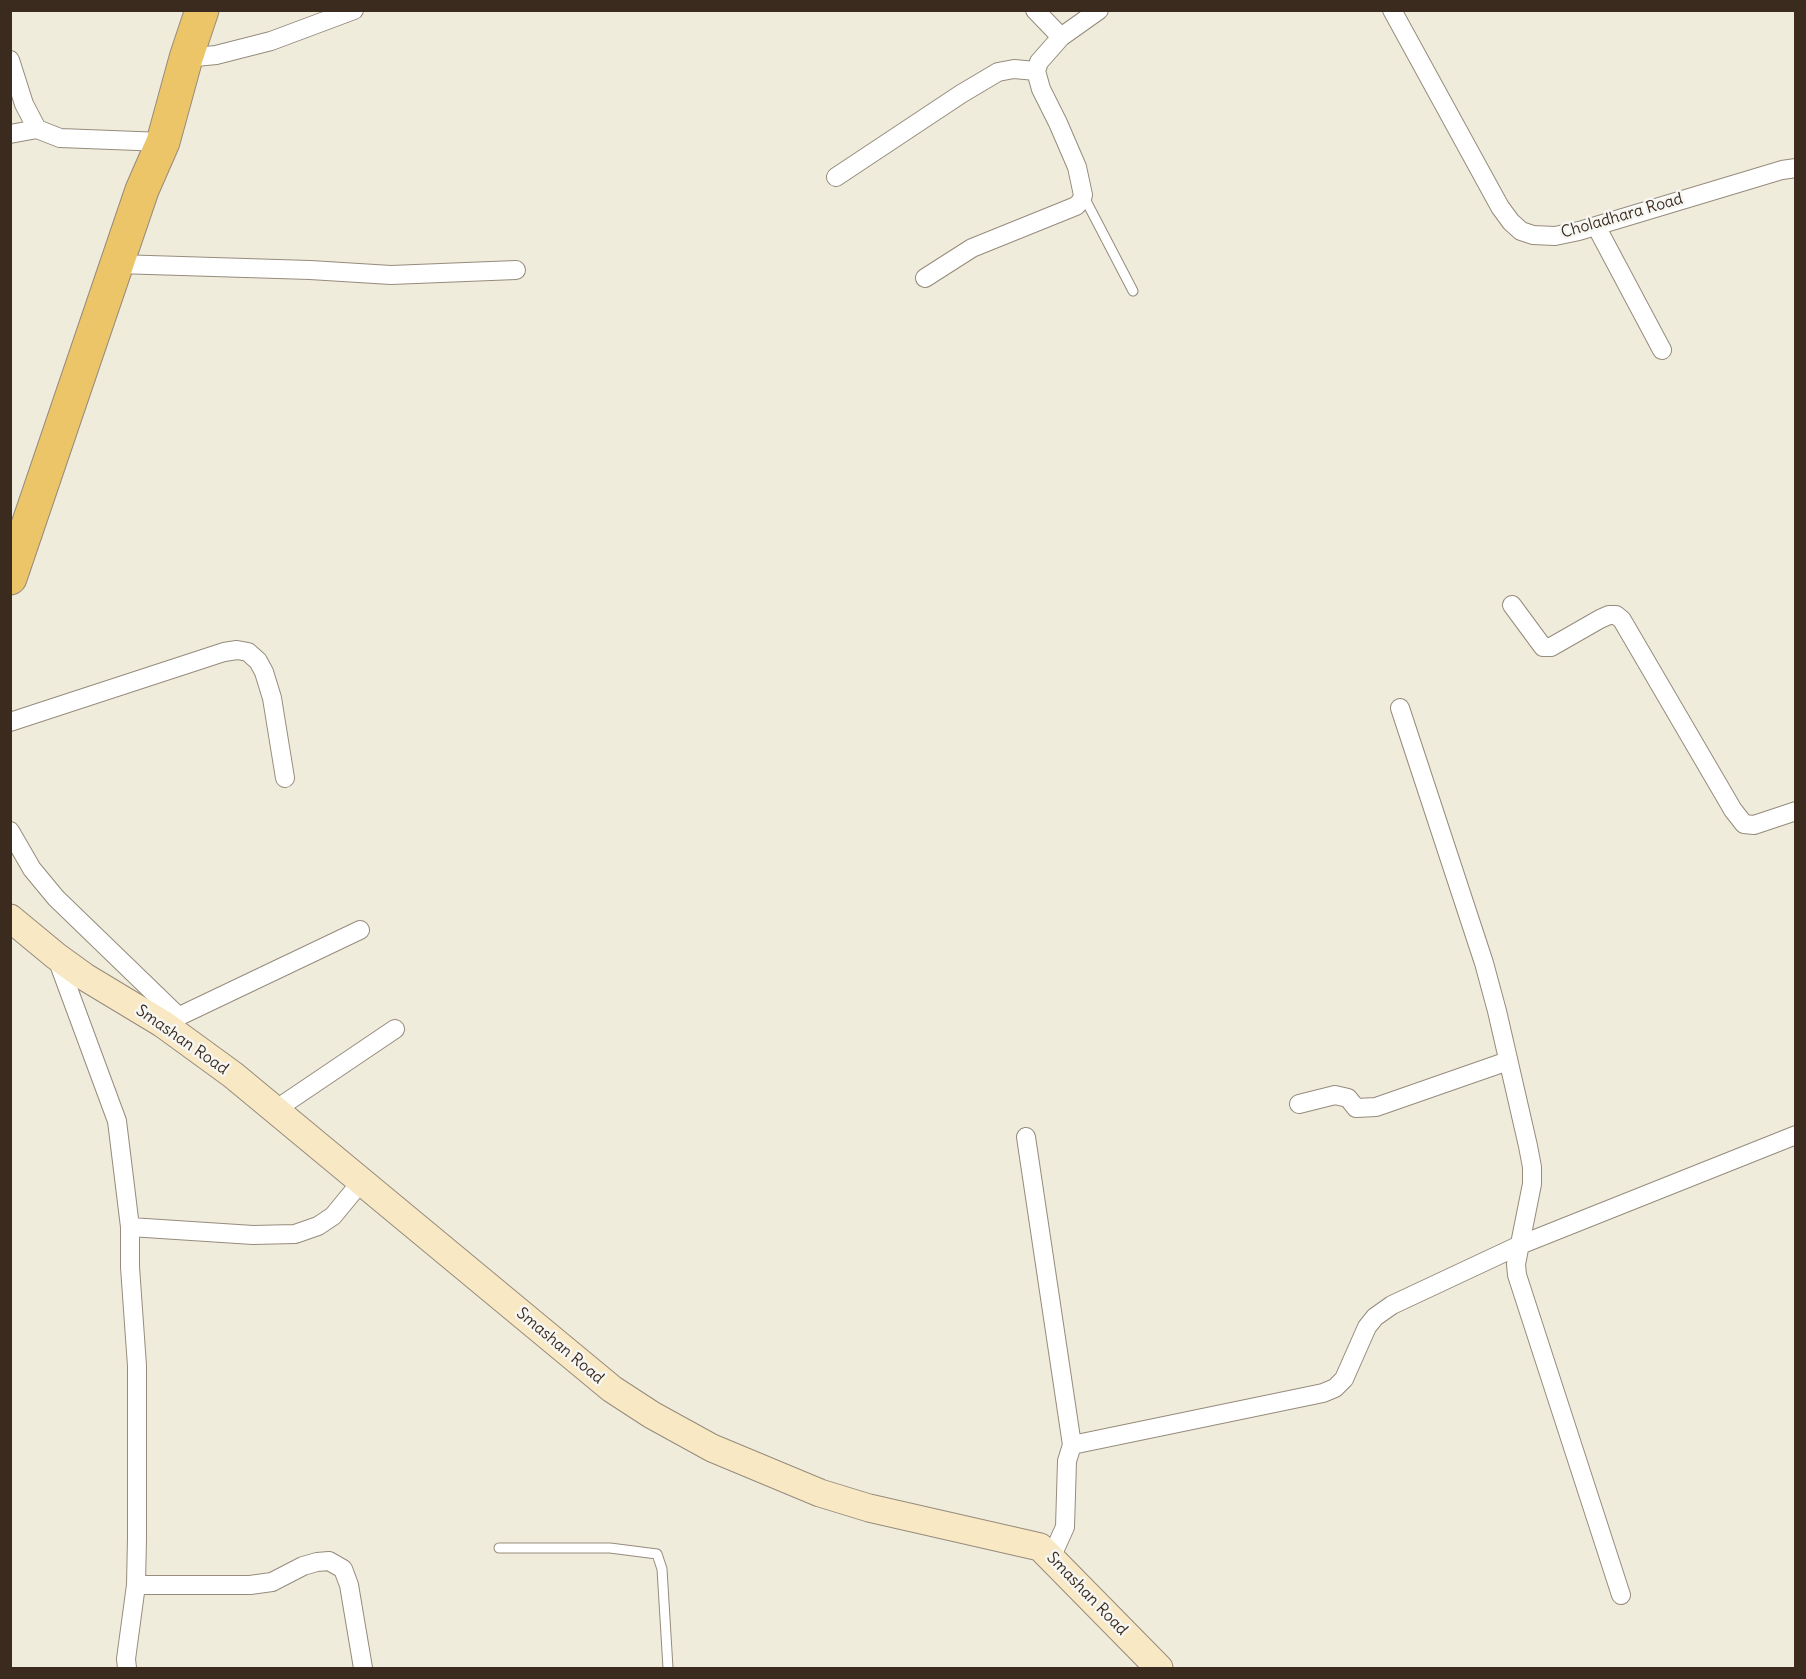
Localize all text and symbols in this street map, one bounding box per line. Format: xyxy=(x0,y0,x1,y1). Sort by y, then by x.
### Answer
street label: Choladhara Road xyxy=(1559,189,1685,243)
street label: Smashan Road xyxy=(132,1001,232,1079)
street label: Smashan Road xyxy=(512,1304,608,1388)
street label: Smashan Road xyxy=(1042,1548,1132,1640)

